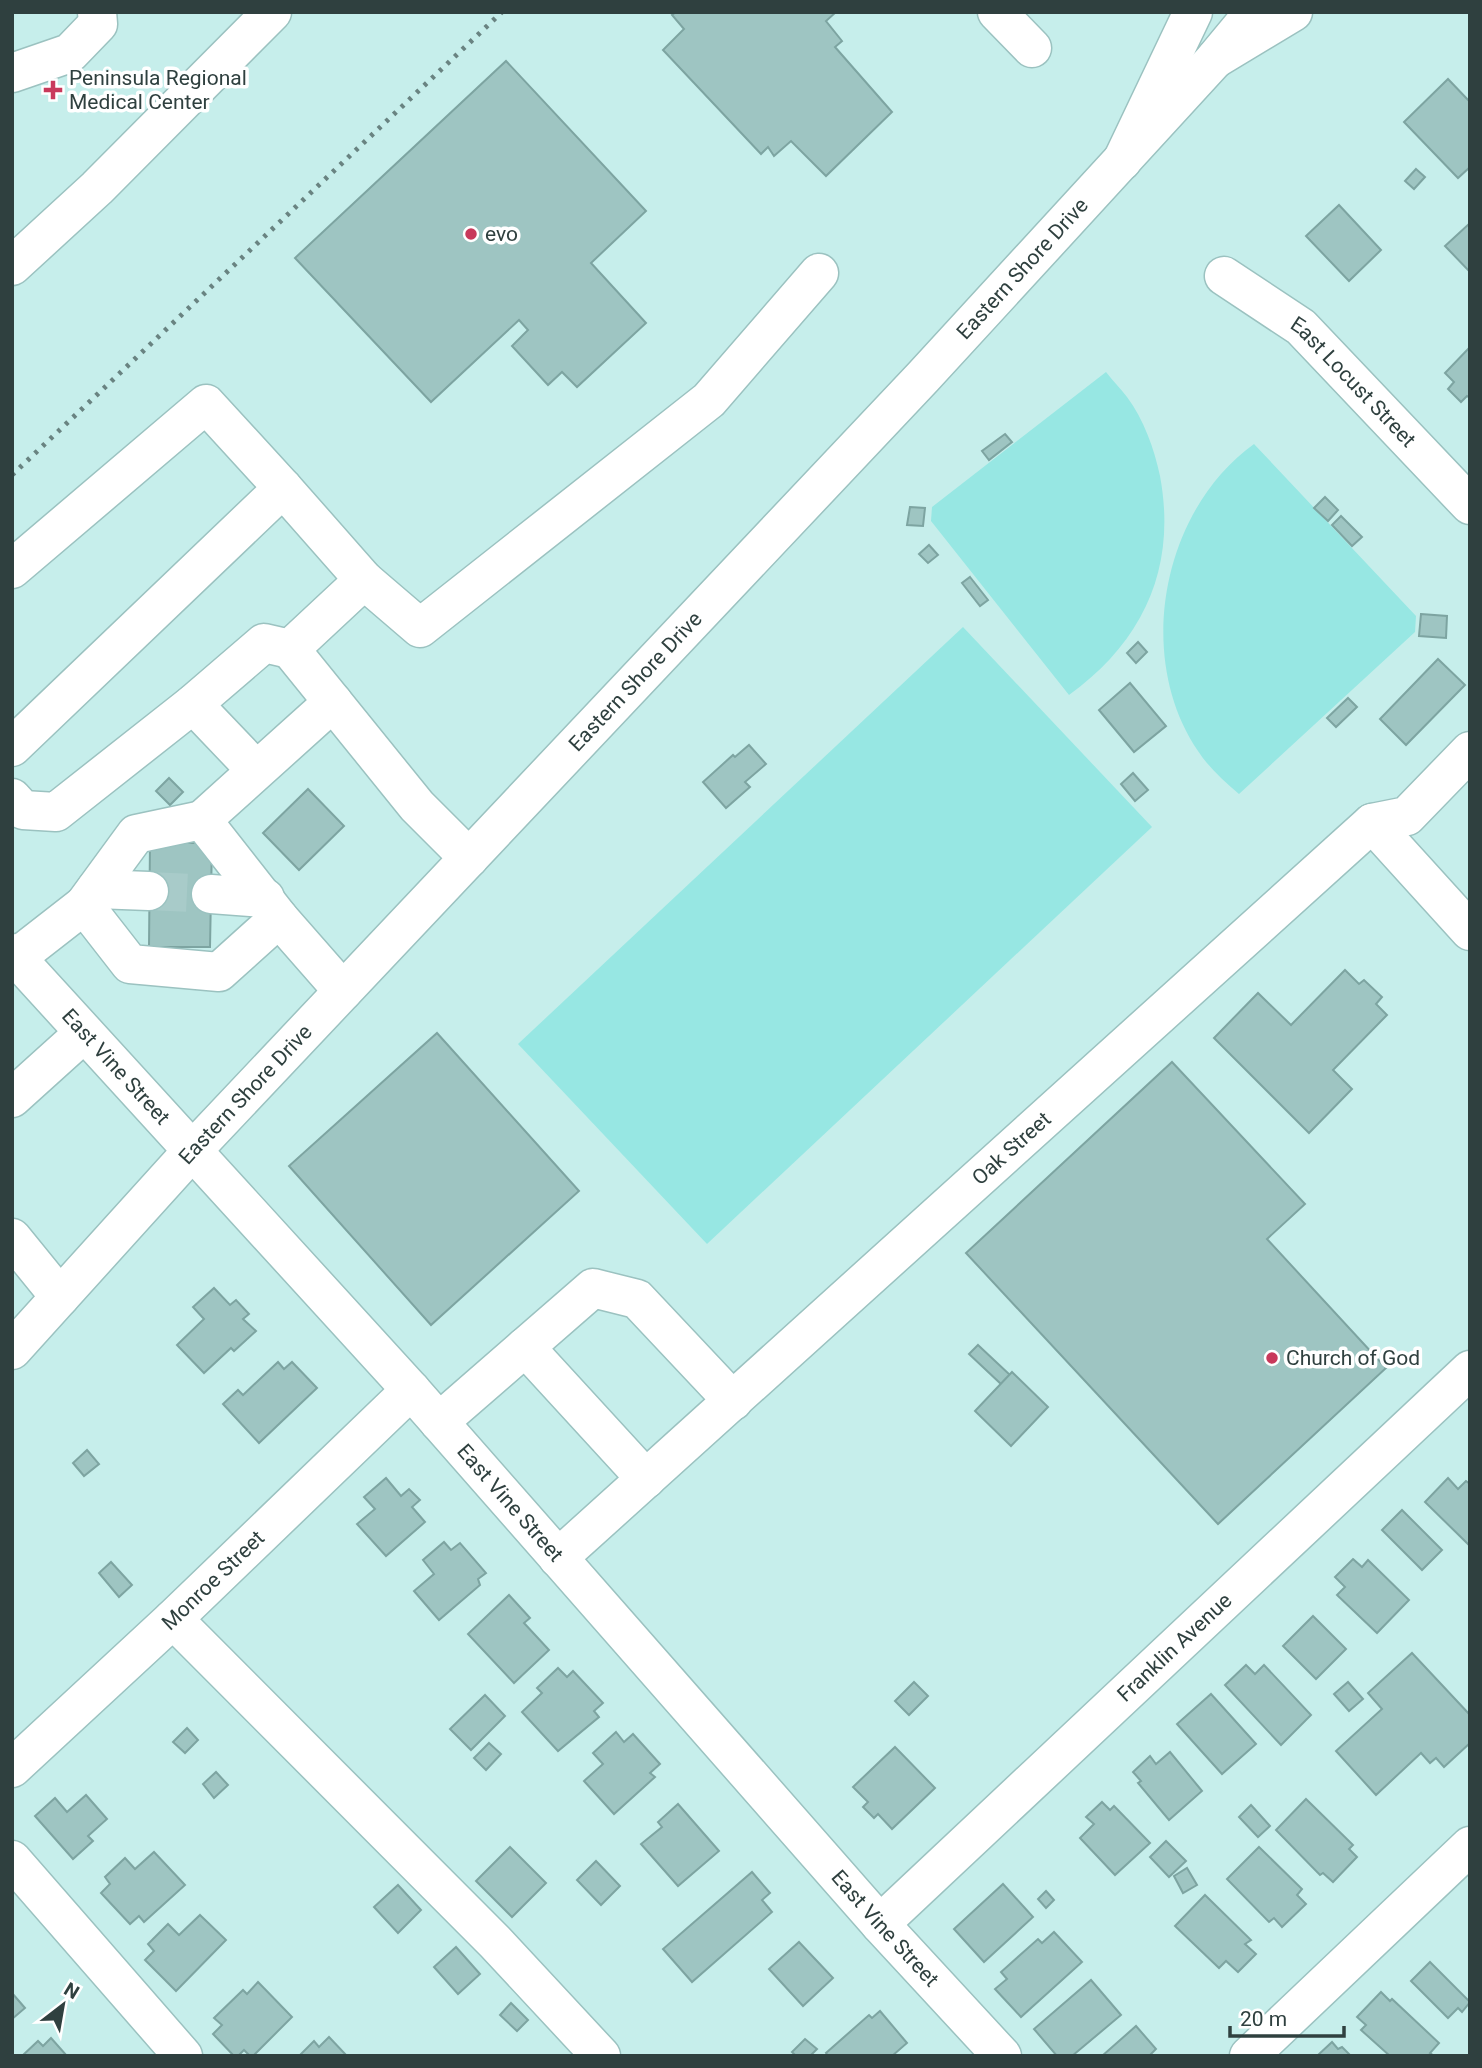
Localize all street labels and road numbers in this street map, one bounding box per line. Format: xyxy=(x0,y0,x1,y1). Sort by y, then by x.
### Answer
street label: Eastern Shore Drive xyxy=(952,193,1093,344)
street label: East Locust Street xyxy=(1286,312,1421,452)
street label: Eastern Shore Drive xyxy=(564,607,707,756)
street label: East Vine Street xyxy=(57,1004,175,1130)
street label: Eastern Shore Drive xyxy=(174,1020,317,1169)
street label: Oak Street xyxy=(967,1107,1056,1190)
street label: East Vine Street xyxy=(452,1439,568,1567)
street label: Monroe Street xyxy=(157,1526,269,1635)
street label: Franklin Avenue xyxy=(1113,1588,1236,1707)
street label: East Vine Street xyxy=(826,1865,944,1991)

